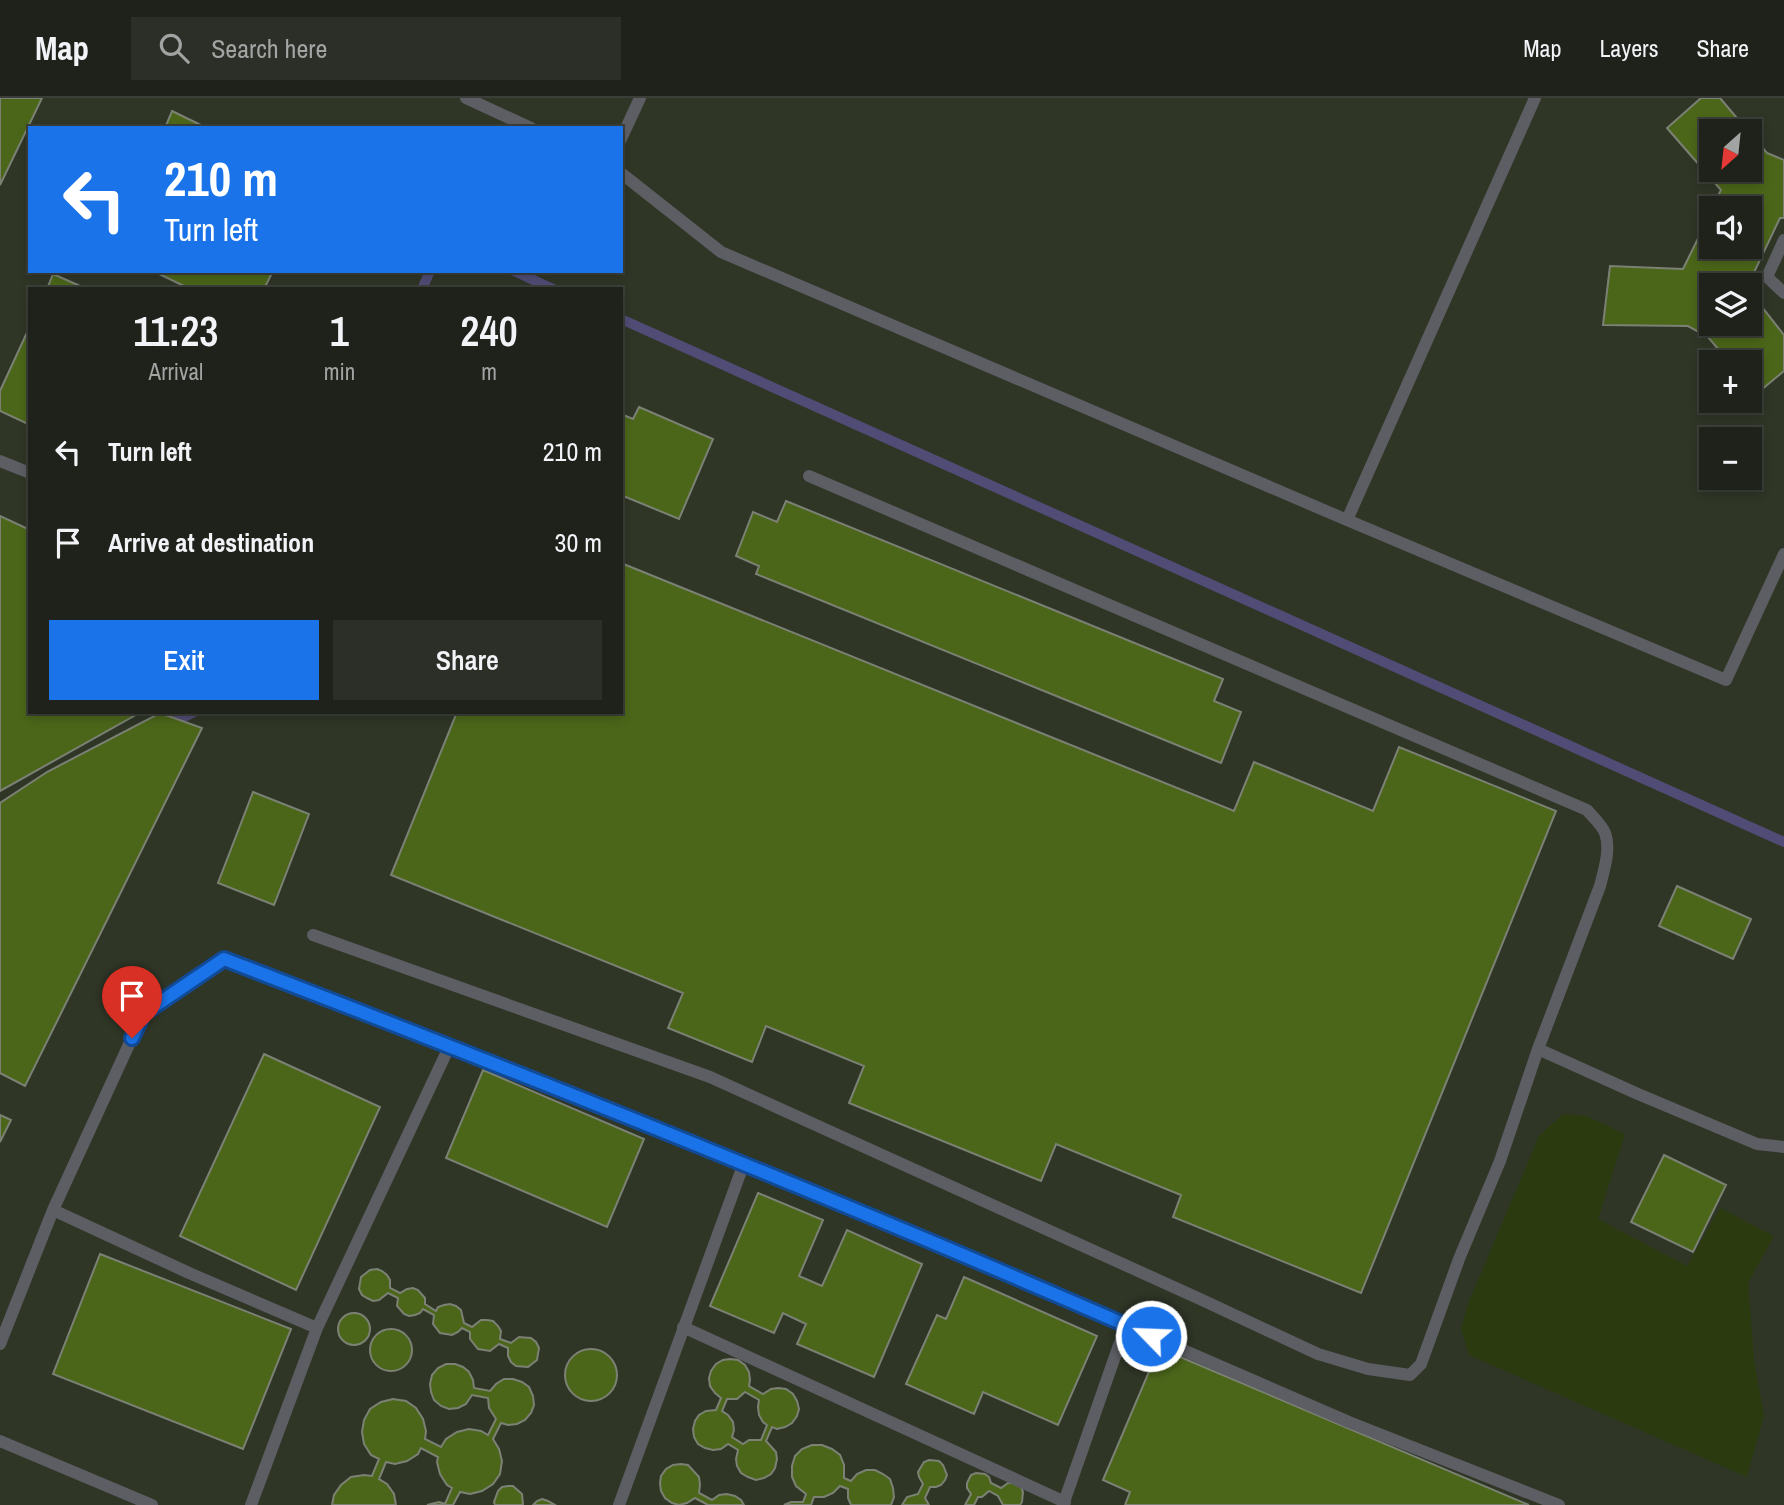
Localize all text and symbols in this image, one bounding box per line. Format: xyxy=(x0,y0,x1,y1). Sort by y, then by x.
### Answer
search box xyxy=(131,17,621,80)
text: Map xyxy=(35,26,89,70)
icon: search xyxy=(155,29,193,67)
text: Search here xyxy=(211,31,327,66)
text: Map xyxy=(1523,32,1561,64)
text: Layers xyxy=(1599,32,1658,64)
text: Share xyxy=(1696,32,1749,64)
north arrow xyxy=(1699,119,1762,182)
map controls xyxy=(1699,119,1762,490)
text: 210 m xyxy=(164,145,278,211)
icon: left xyxy=(49,154,140,245)
button: sound xyxy=(1699,196,1762,259)
text: Turn left xyxy=(164,208,258,251)
button: layers xyxy=(1699,273,1762,336)
text: 11:23 xyxy=(133,303,219,359)
text: 1 xyxy=(330,303,349,359)
text: 240 xyxy=(460,303,518,359)
button: + xyxy=(1699,350,1762,413)
text: Arrival xyxy=(149,356,203,387)
text: min xyxy=(324,356,355,387)
text: m xyxy=(481,356,497,387)
button: − xyxy=(1699,427,1762,490)
icon: left xyxy=(49,433,87,471)
text: Turn left xyxy=(108,434,192,469)
text: 210 m xyxy=(543,434,602,469)
icon: arrive xyxy=(49,524,87,562)
text: Arrive at destination xyxy=(108,525,314,560)
text: 30 m xyxy=(555,525,602,560)
button: Exit xyxy=(49,620,319,700)
button: Share xyxy=(333,620,602,700)
pin xyxy=(102,966,162,1038)
icon: arrive xyxy=(113,977,151,1015)
position arrow xyxy=(1114,1299,1188,1373)

